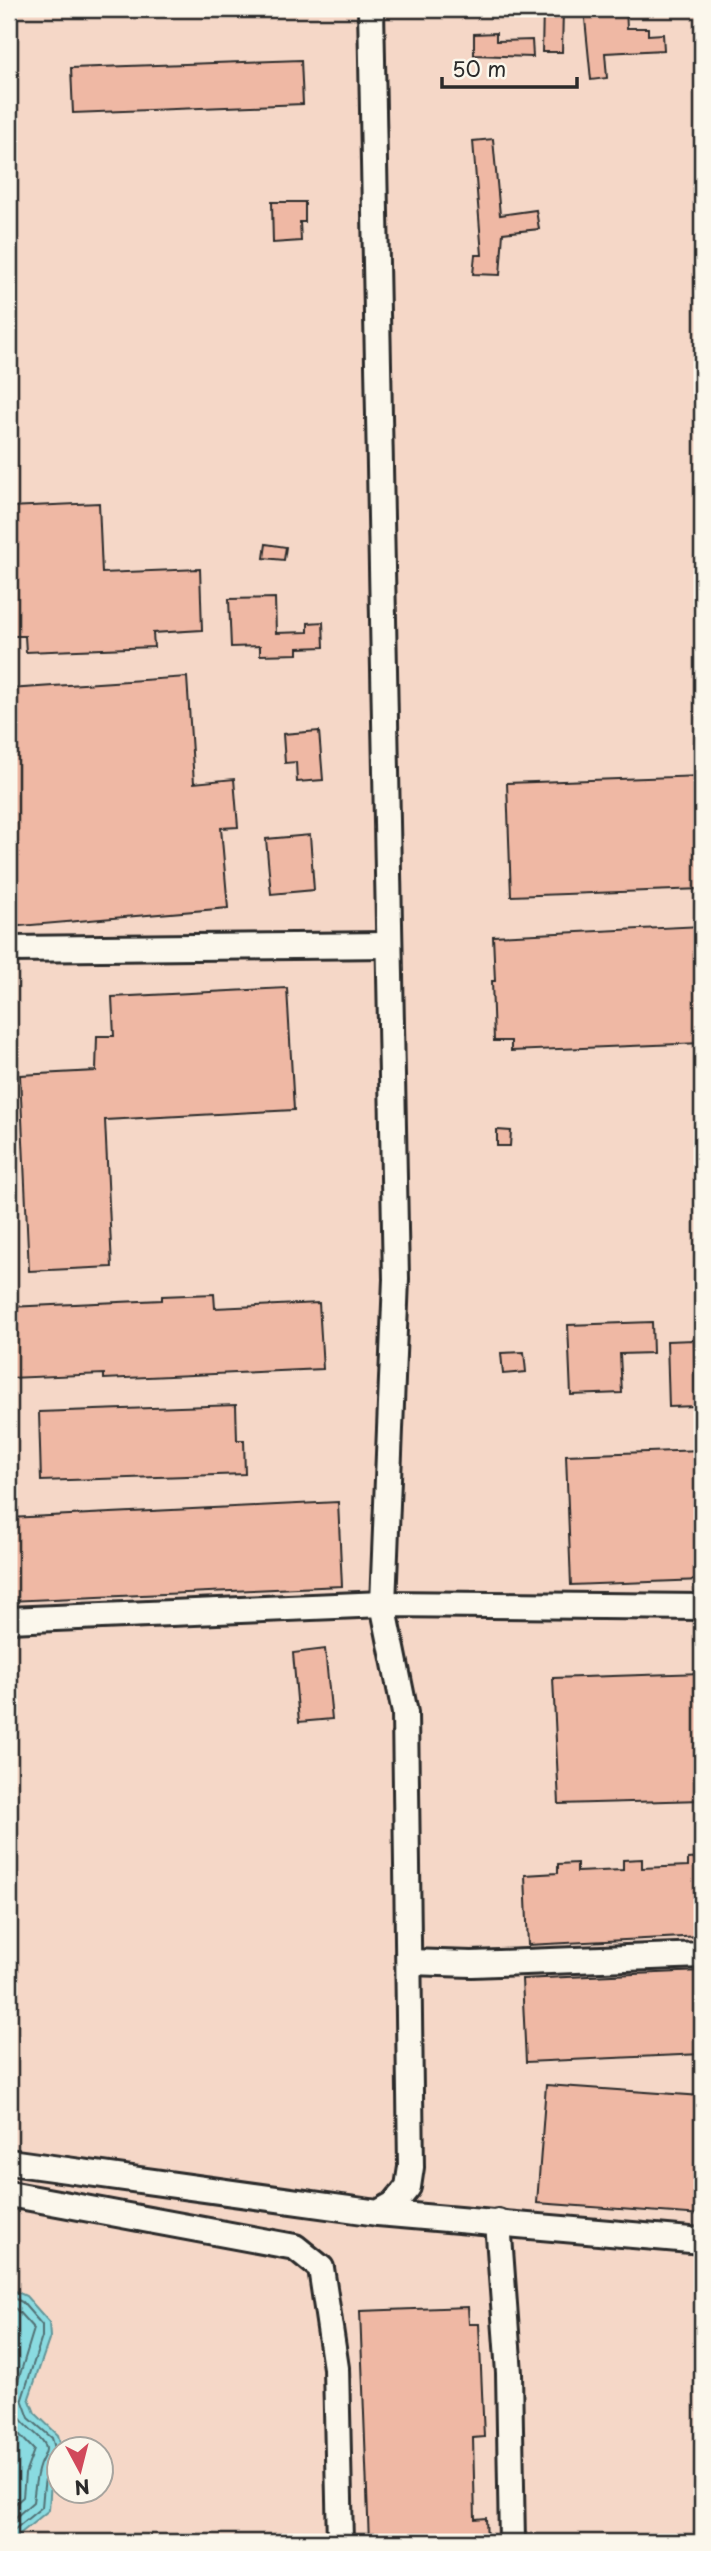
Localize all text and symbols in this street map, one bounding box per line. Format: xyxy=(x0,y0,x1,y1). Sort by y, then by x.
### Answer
scale bar xyxy=(442,46,576,90)
text: 50 m xyxy=(452,52,506,84)
north arrow xyxy=(46,2436,116,2506)
text: N xyxy=(73,2473,91,2503)

